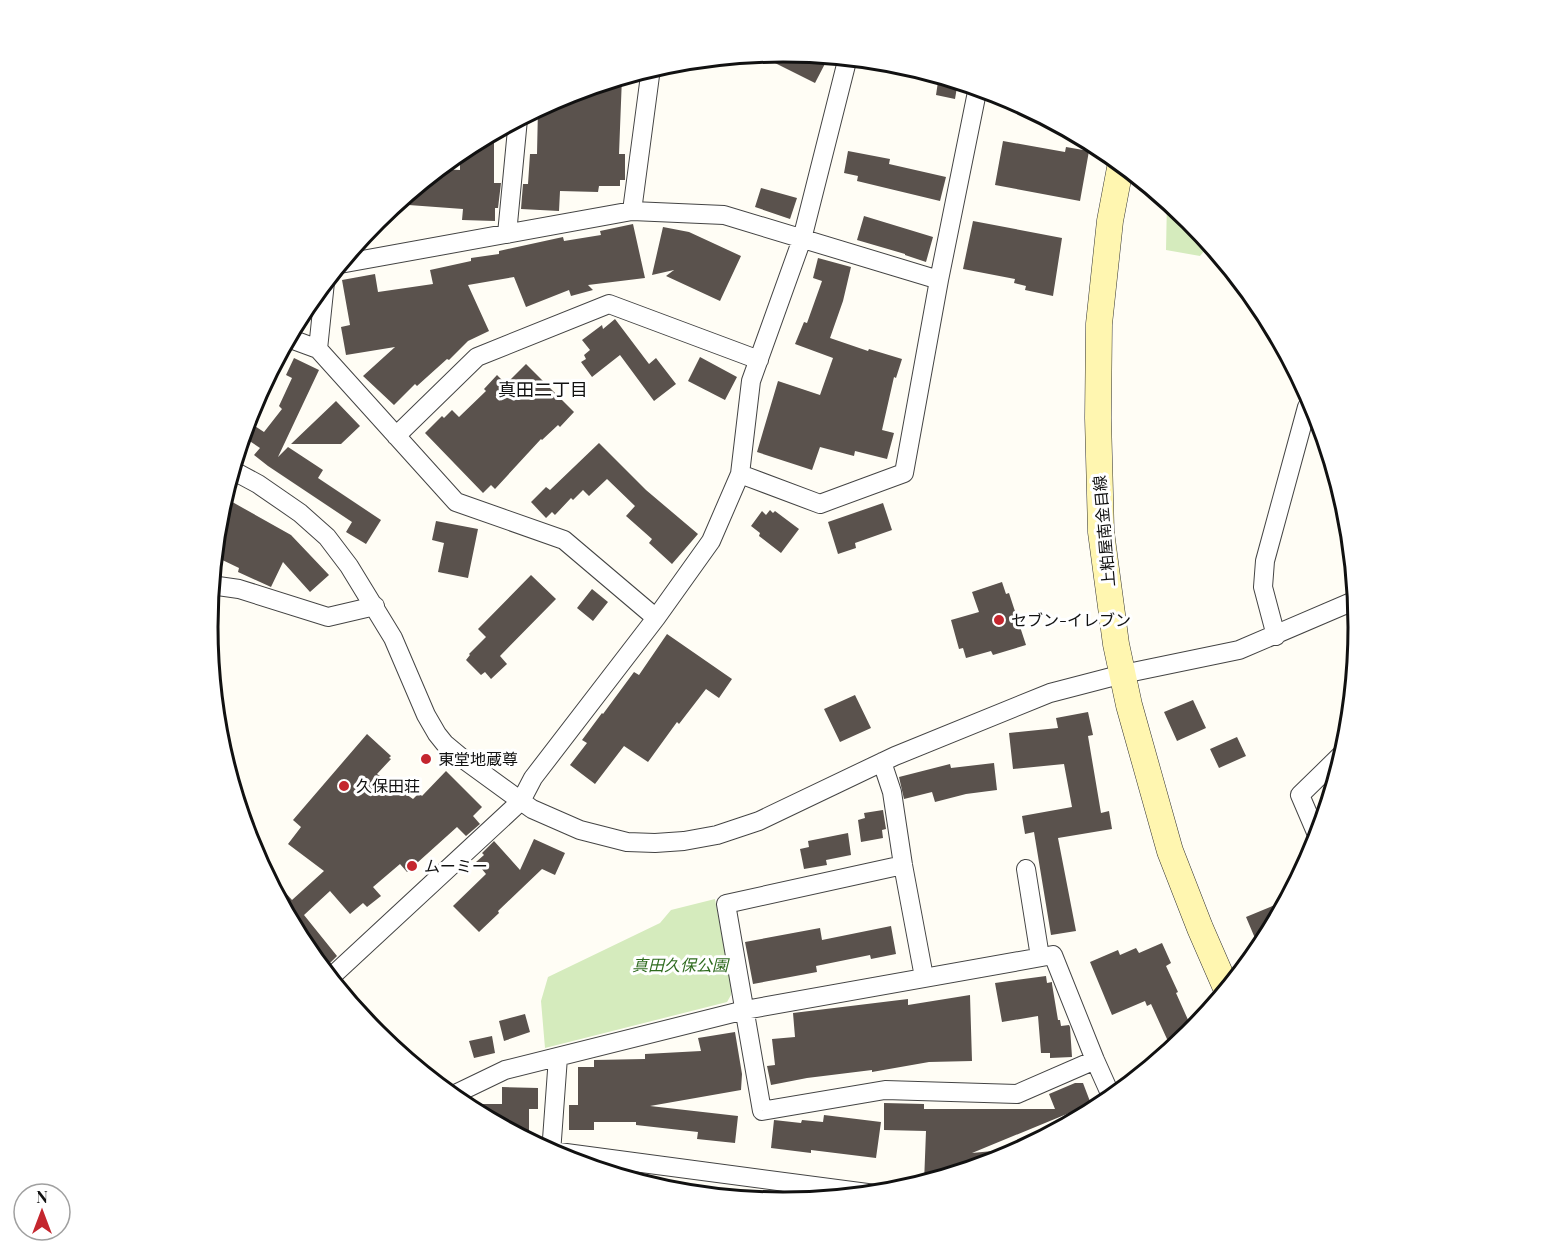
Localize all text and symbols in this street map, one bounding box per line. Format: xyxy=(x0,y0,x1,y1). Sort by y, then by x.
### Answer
district label: 真田二丁目 xyxy=(498,377,588,401)
street label: 上粕屋南金目線 xyxy=(1088,474,1119,588)
place label: セブン-イレブン xyxy=(1011,609,1131,630)
marker: セブン-イレブン xyxy=(992,613,1006,627)
place label: 東堂地蔵尊 xyxy=(438,748,518,769)
marker: 東堂地蔵尊 xyxy=(419,752,433,766)
place label: 久保田荘 xyxy=(356,775,420,796)
marker: 久保田荘 xyxy=(337,779,351,793)
place label: ムーミー xyxy=(424,855,488,876)
marker: ムーミー xyxy=(405,859,419,873)
park label: 真田久保公園 xyxy=(632,954,730,975)
north arrow xyxy=(12,1182,72,1242)
text: N xyxy=(36,1186,48,1207)

